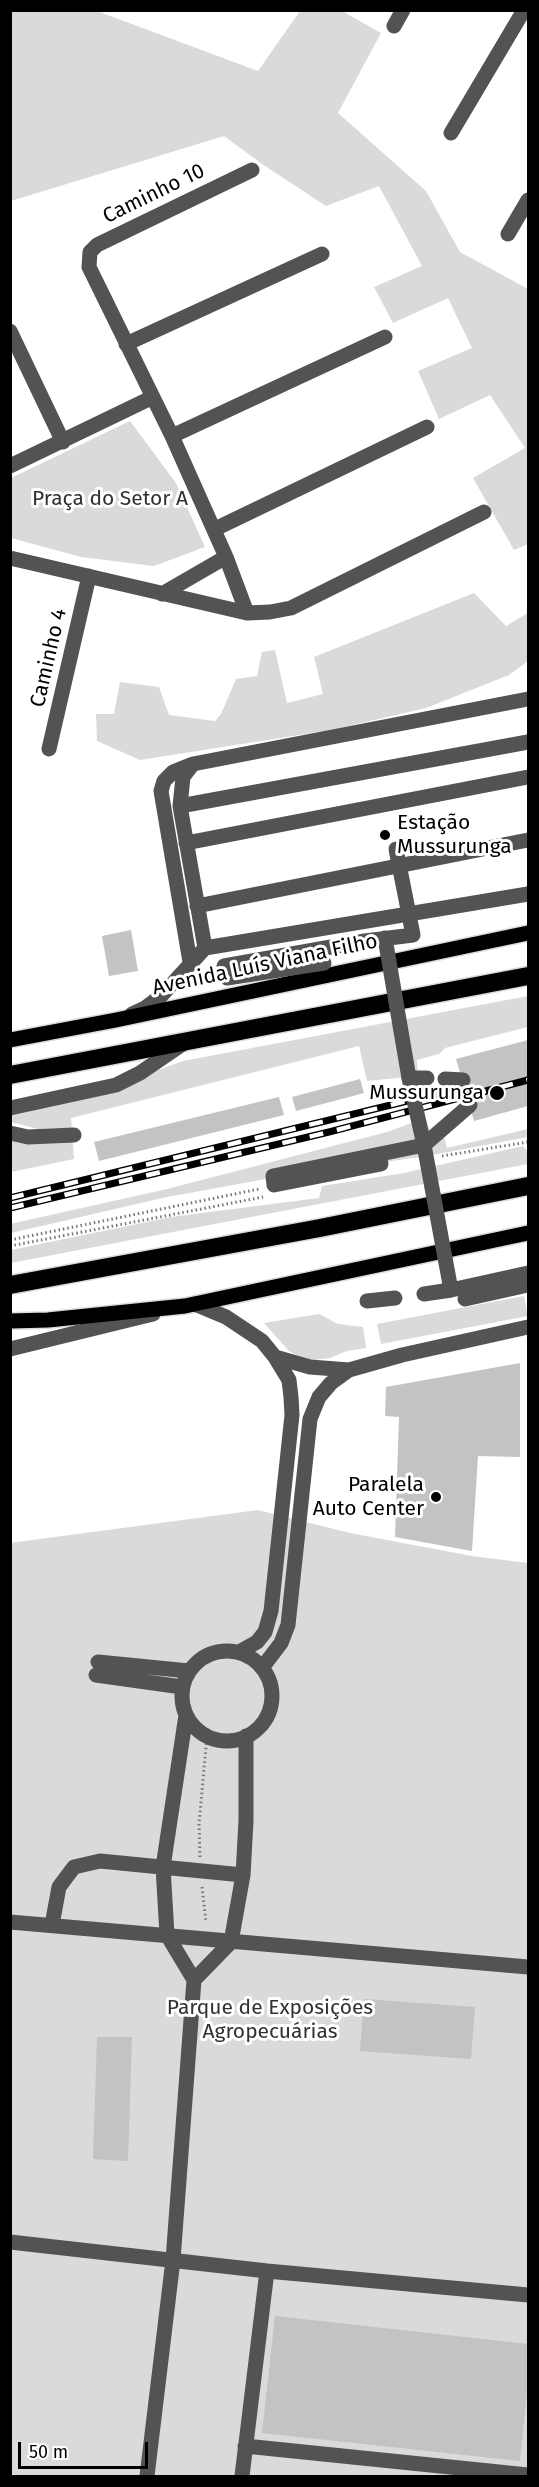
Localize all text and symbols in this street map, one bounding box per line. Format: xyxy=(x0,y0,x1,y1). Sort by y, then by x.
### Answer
street label: Caminho 10 xyxy=(99,159,209,229)
park label: Praça do Setor A xyxy=(32,486,188,512)
street label: Caminho 4 xyxy=(25,606,73,710)
place label: Estação Mussurunga xyxy=(397,810,512,860)
marker: Estação Mussurunga xyxy=(378,828,392,842)
street label: Avenida Luís Viana Filho xyxy=(150,929,380,1001)
place label: Mussurunga xyxy=(369,1080,484,1106)
marker: Mussurunga xyxy=(488,1084,506,1102)
place label: Paralela Auto Center xyxy=(313,1472,424,1522)
marker: Paralela Auto Center xyxy=(429,1490,443,1504)
park label: Parque de Exposições Agropecuárias xyxy=(167,1995,373,2045)
scale bar xyxy=(21,2430,152,2468)
text: 50 m xyxy=(29,2441,68,2463)

